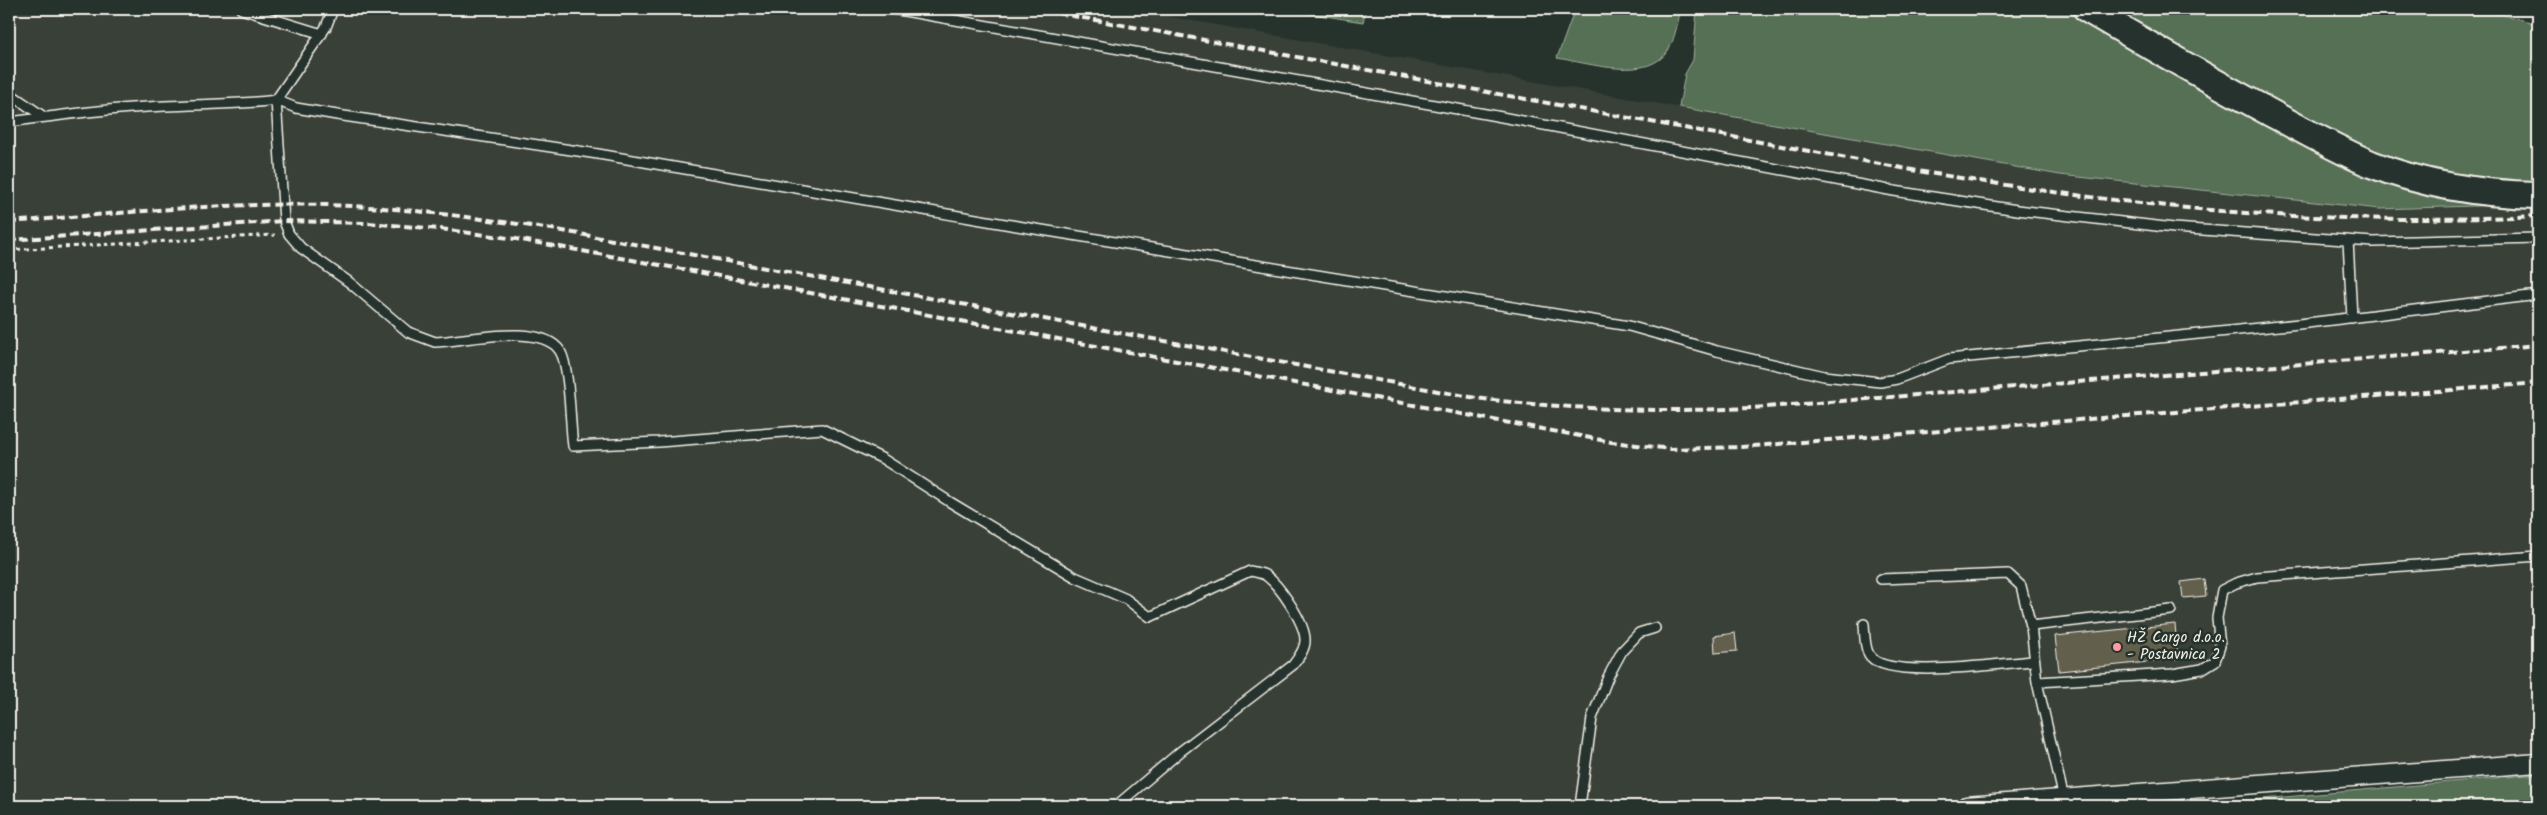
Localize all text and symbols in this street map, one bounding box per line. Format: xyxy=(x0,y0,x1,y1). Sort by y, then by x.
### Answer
place label: HŽ Cargo d.o.o. - Postavnica 2 xyxy=(2127,626,2225,667)
marker: HŽ Cargo d.o.o. - Postavnica 2 xyxy=(2111,641,2123,653)

